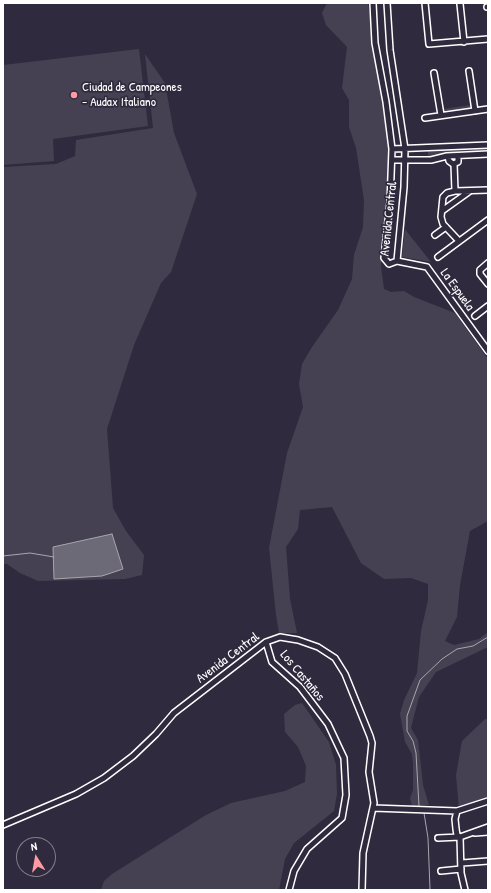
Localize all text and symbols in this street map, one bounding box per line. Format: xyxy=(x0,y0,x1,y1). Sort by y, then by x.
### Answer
place label: Ciudad de Campeones - Audax Italiano xyxy=(82,80,182,111)
marker: Ciudad de Campeones - Audax Italiano xyxy=(69,90,79,100)
street label: Avenida Central xyxy=(377,181,401,257)
street label: La Espuela xyxy=(437,266,477,314)
street label: Avenida Central xyxy=(193,629,263,687)
street label: Los Castaños xyxy=(276,648,328,704)
north arrow xyxy=(16,837,56,877)
text: N xyxy=(30,839,38,854)

